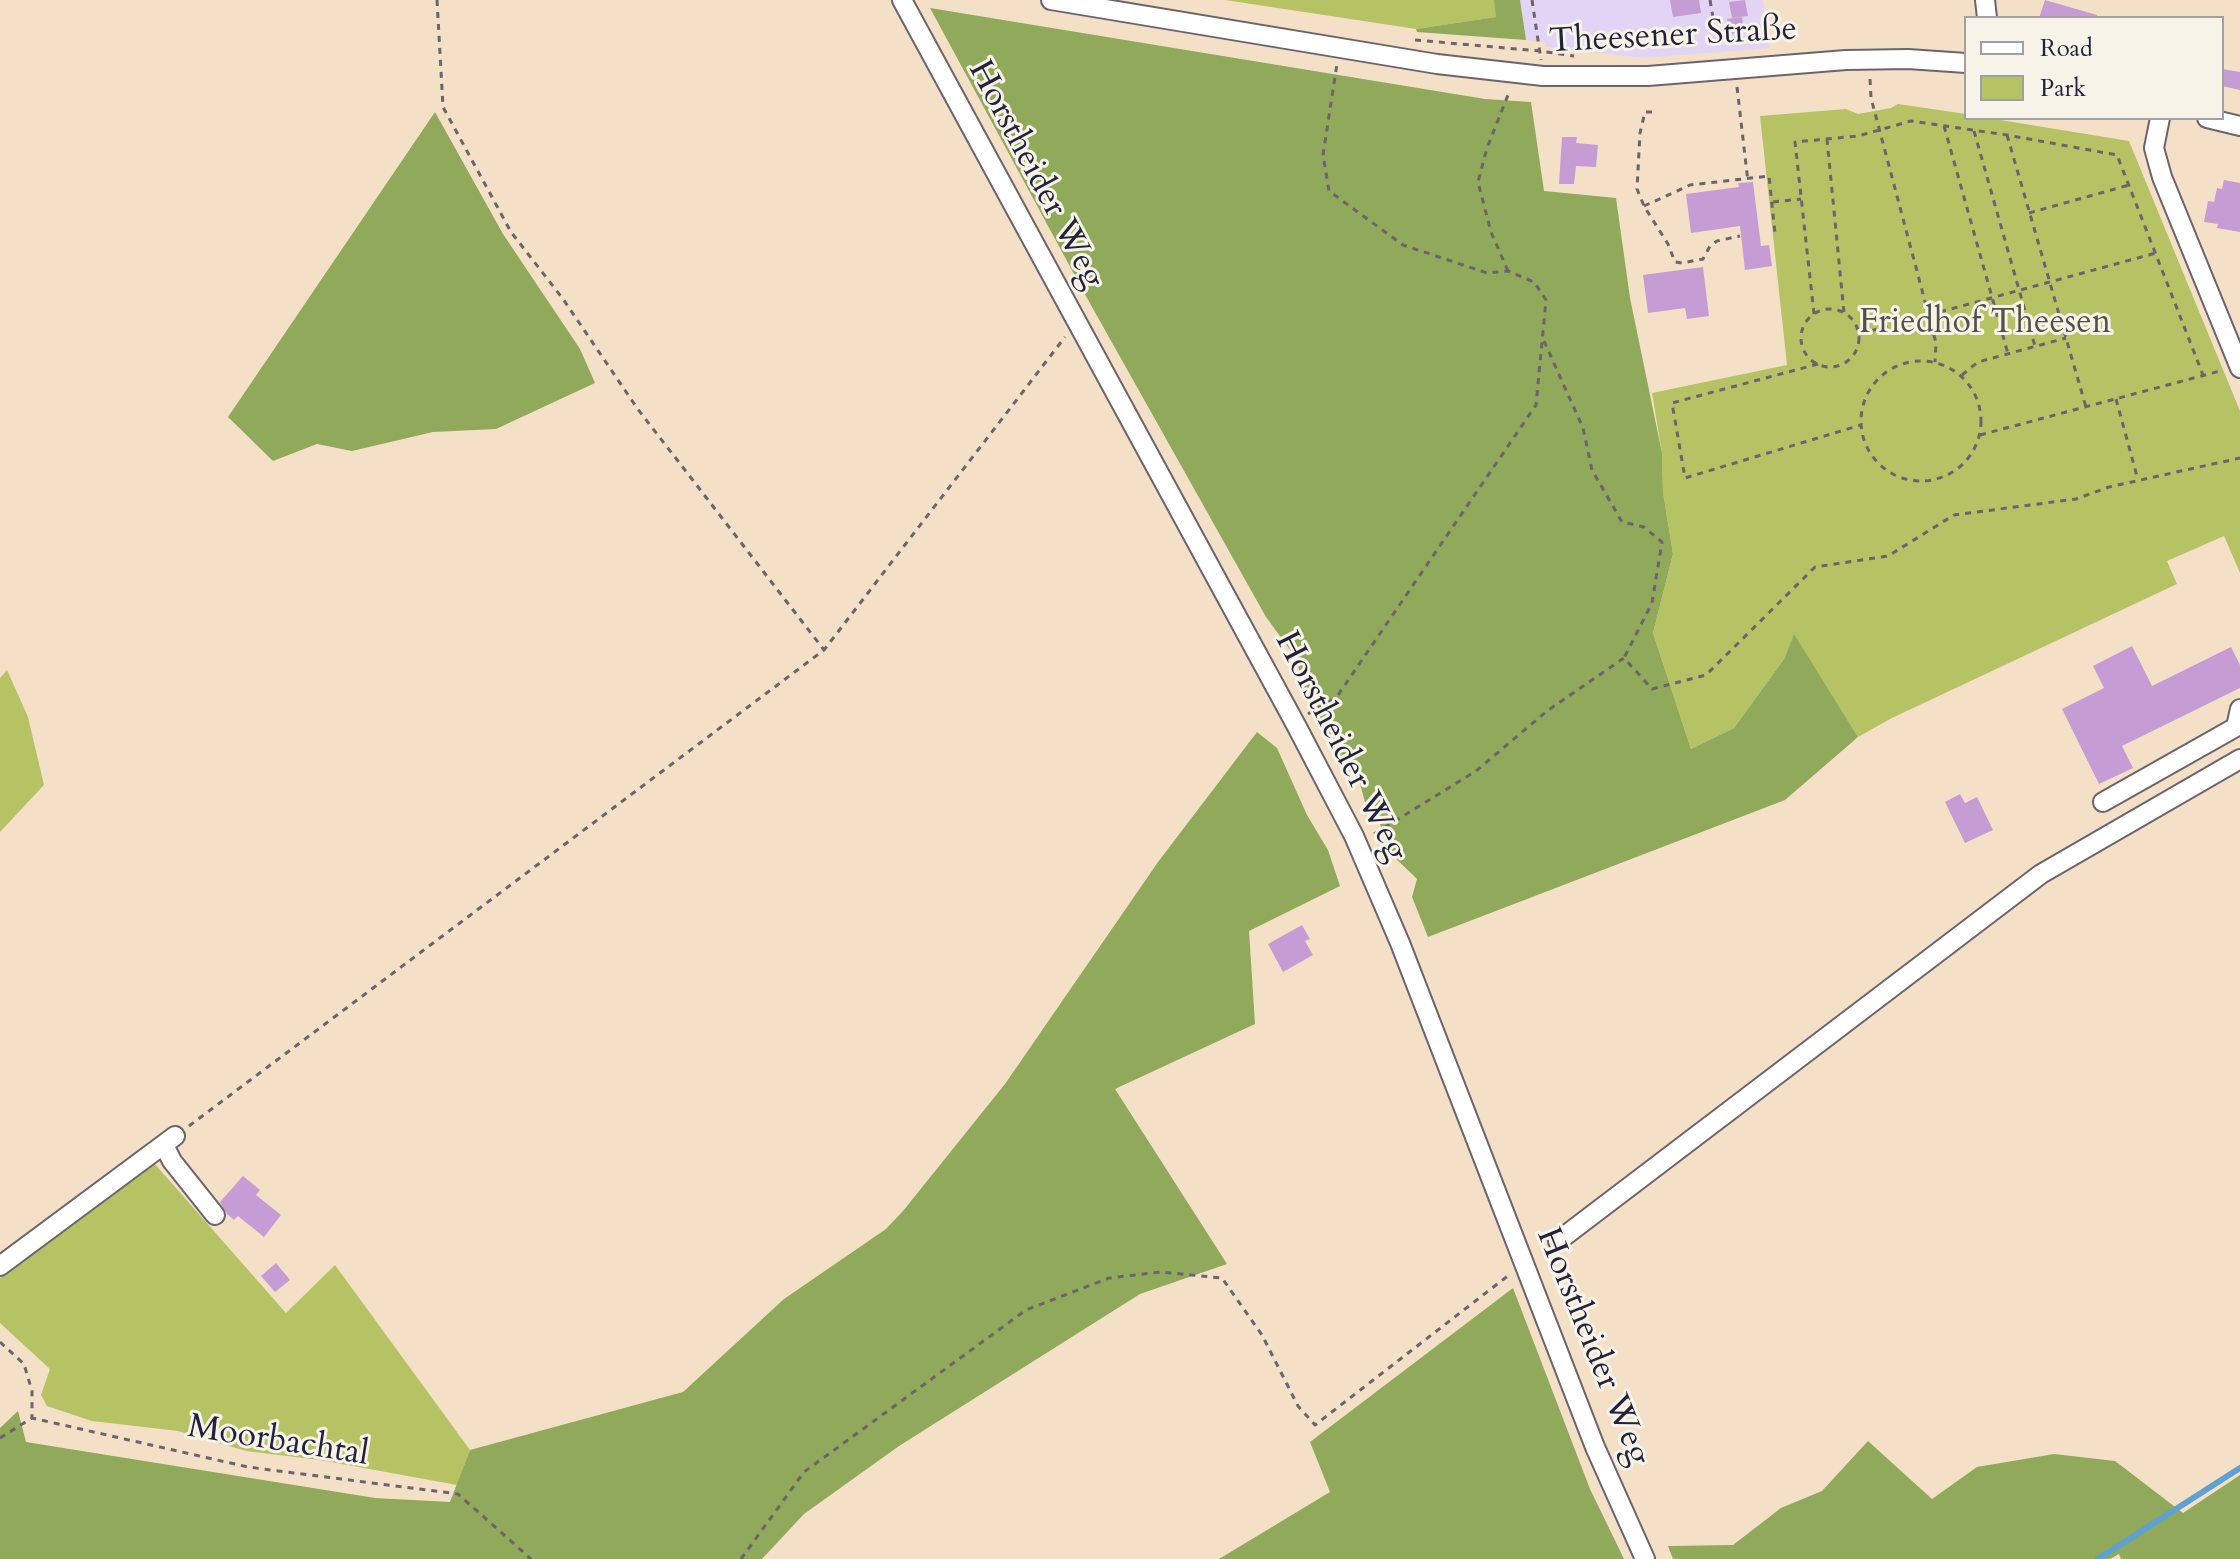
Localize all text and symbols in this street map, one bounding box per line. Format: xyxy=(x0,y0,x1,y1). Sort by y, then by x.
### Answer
street label: Theesener Straße xyxy=(1548,10,1798,64)
legend xyxy=(1964,16,2224,120)
text: Road xyxy=(2040,32,2093,65)
street label: Horstheider Weg xyxy=(958,54,1112,296)
text: Park xyxy=(2040,72,2086,105)
park label: Friedhof Theesen xyxy=(1859,304,2111,344)
street label: Horstheider Weg xyxy=(1265,625,1415,869)
street label: Horstheider Weg xyxy=(1526,1222,1658,1472)
street label: Moorbachtal xyxy=(185,1408,371,1476)

